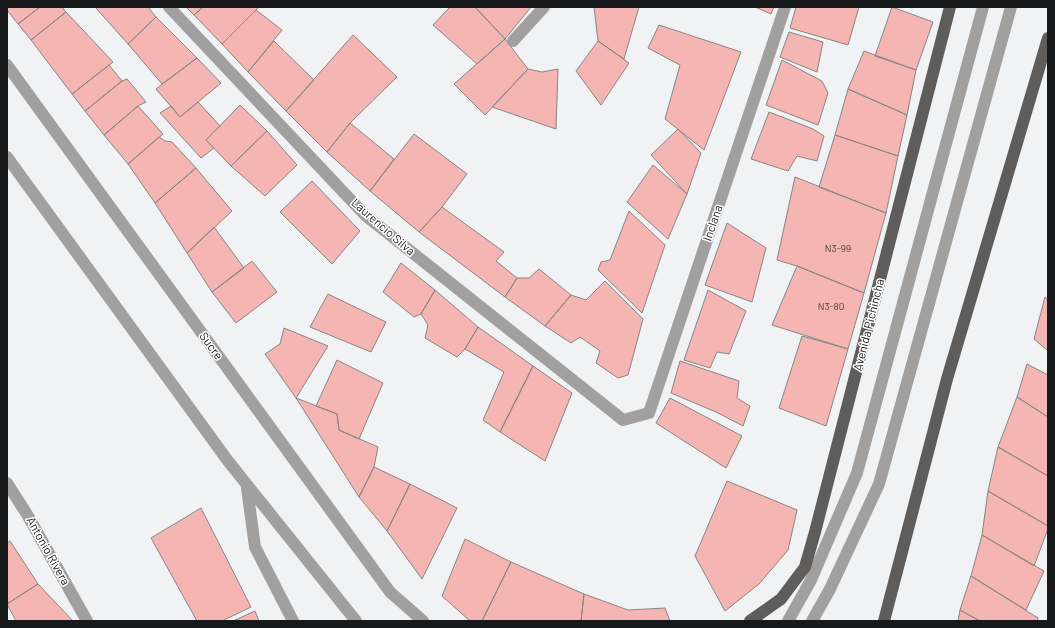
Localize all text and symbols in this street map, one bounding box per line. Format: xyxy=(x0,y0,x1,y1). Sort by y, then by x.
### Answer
street label: Laurencio Silva xyxy=(349,195,418,258)
street label: Inclana xyxy=(699,203,725,243)
house number: N3-99 xyxy=(825,242,851,254)
street label: Avenida Pichincha xyxy=(850,277,886,372)
house number: N3-80 xyxy=(818,300,844,312)
street label: Sucre xyxy=(197,329,226,362)
street label: Antonio Rivera xyxy=(24,514,73,587)

